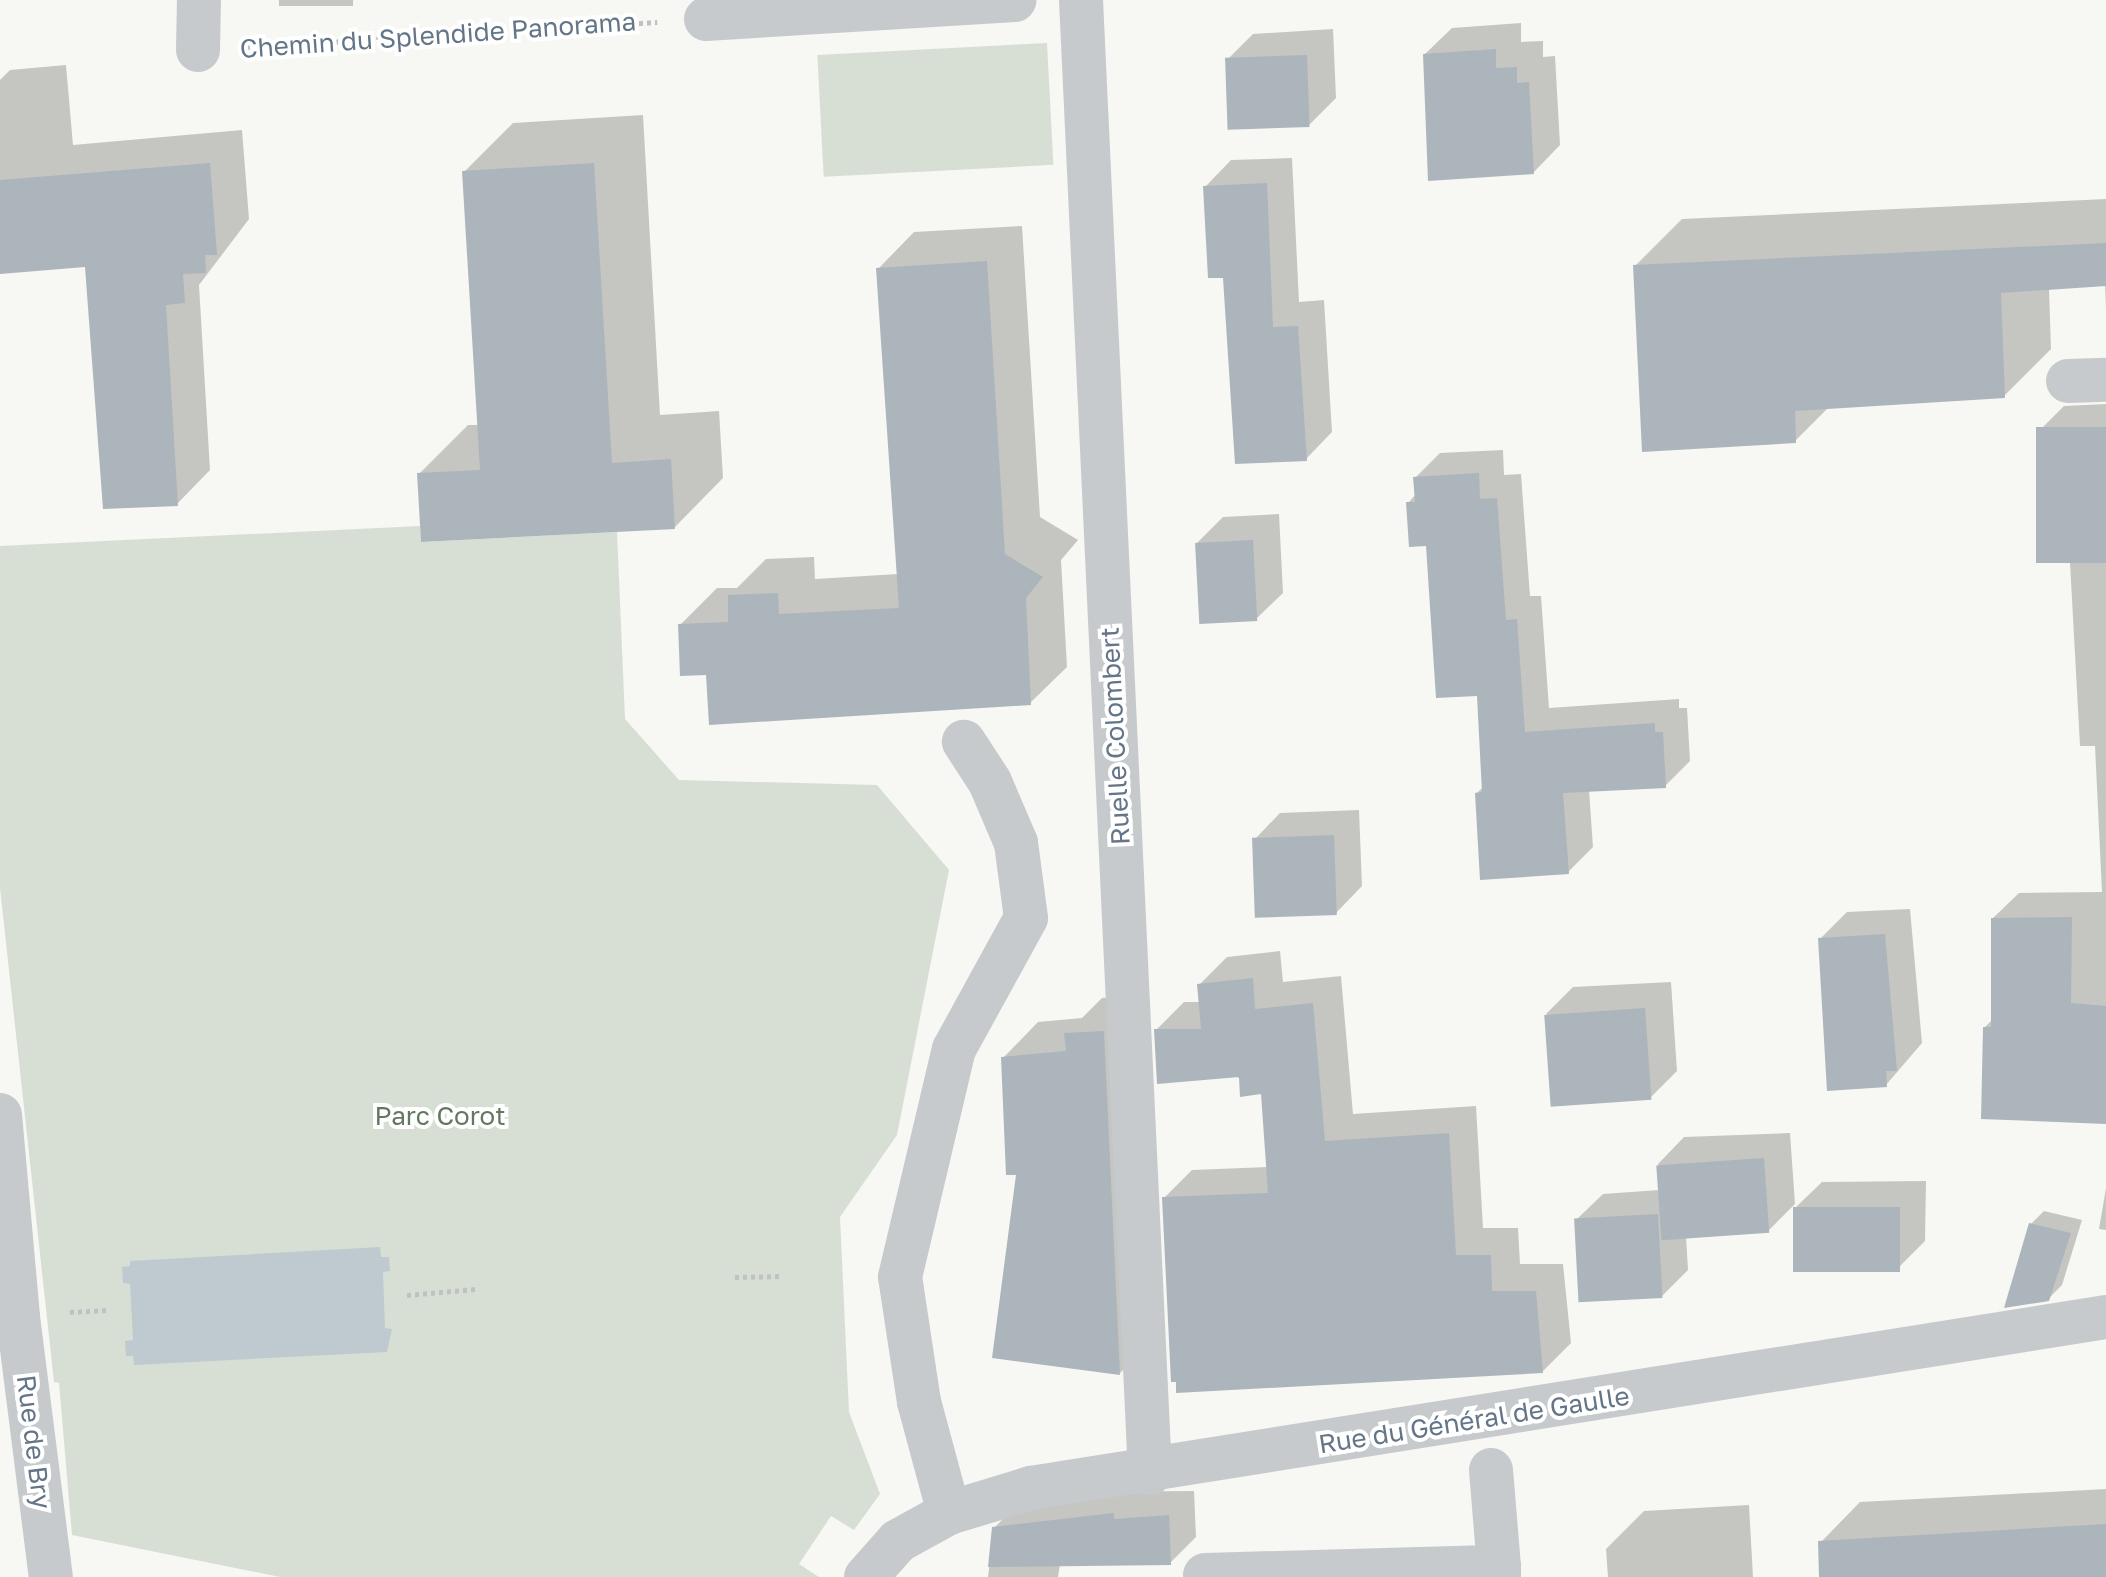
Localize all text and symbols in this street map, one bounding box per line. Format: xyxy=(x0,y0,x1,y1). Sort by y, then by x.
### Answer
street label: Chemin du Splendide Panorama xyxy=(239,6,637,64)
street label: Ruelle Colombert xyxy=(1094,626,1136,846)
park label: Parc Corot xyxy=(374,1100,506,1132)
street label: Rue de Bry xyxy=(10,1373,58,1511)
street label: Rue du Général de Gaulle xyxy=(1316,1380,1632,1460)

